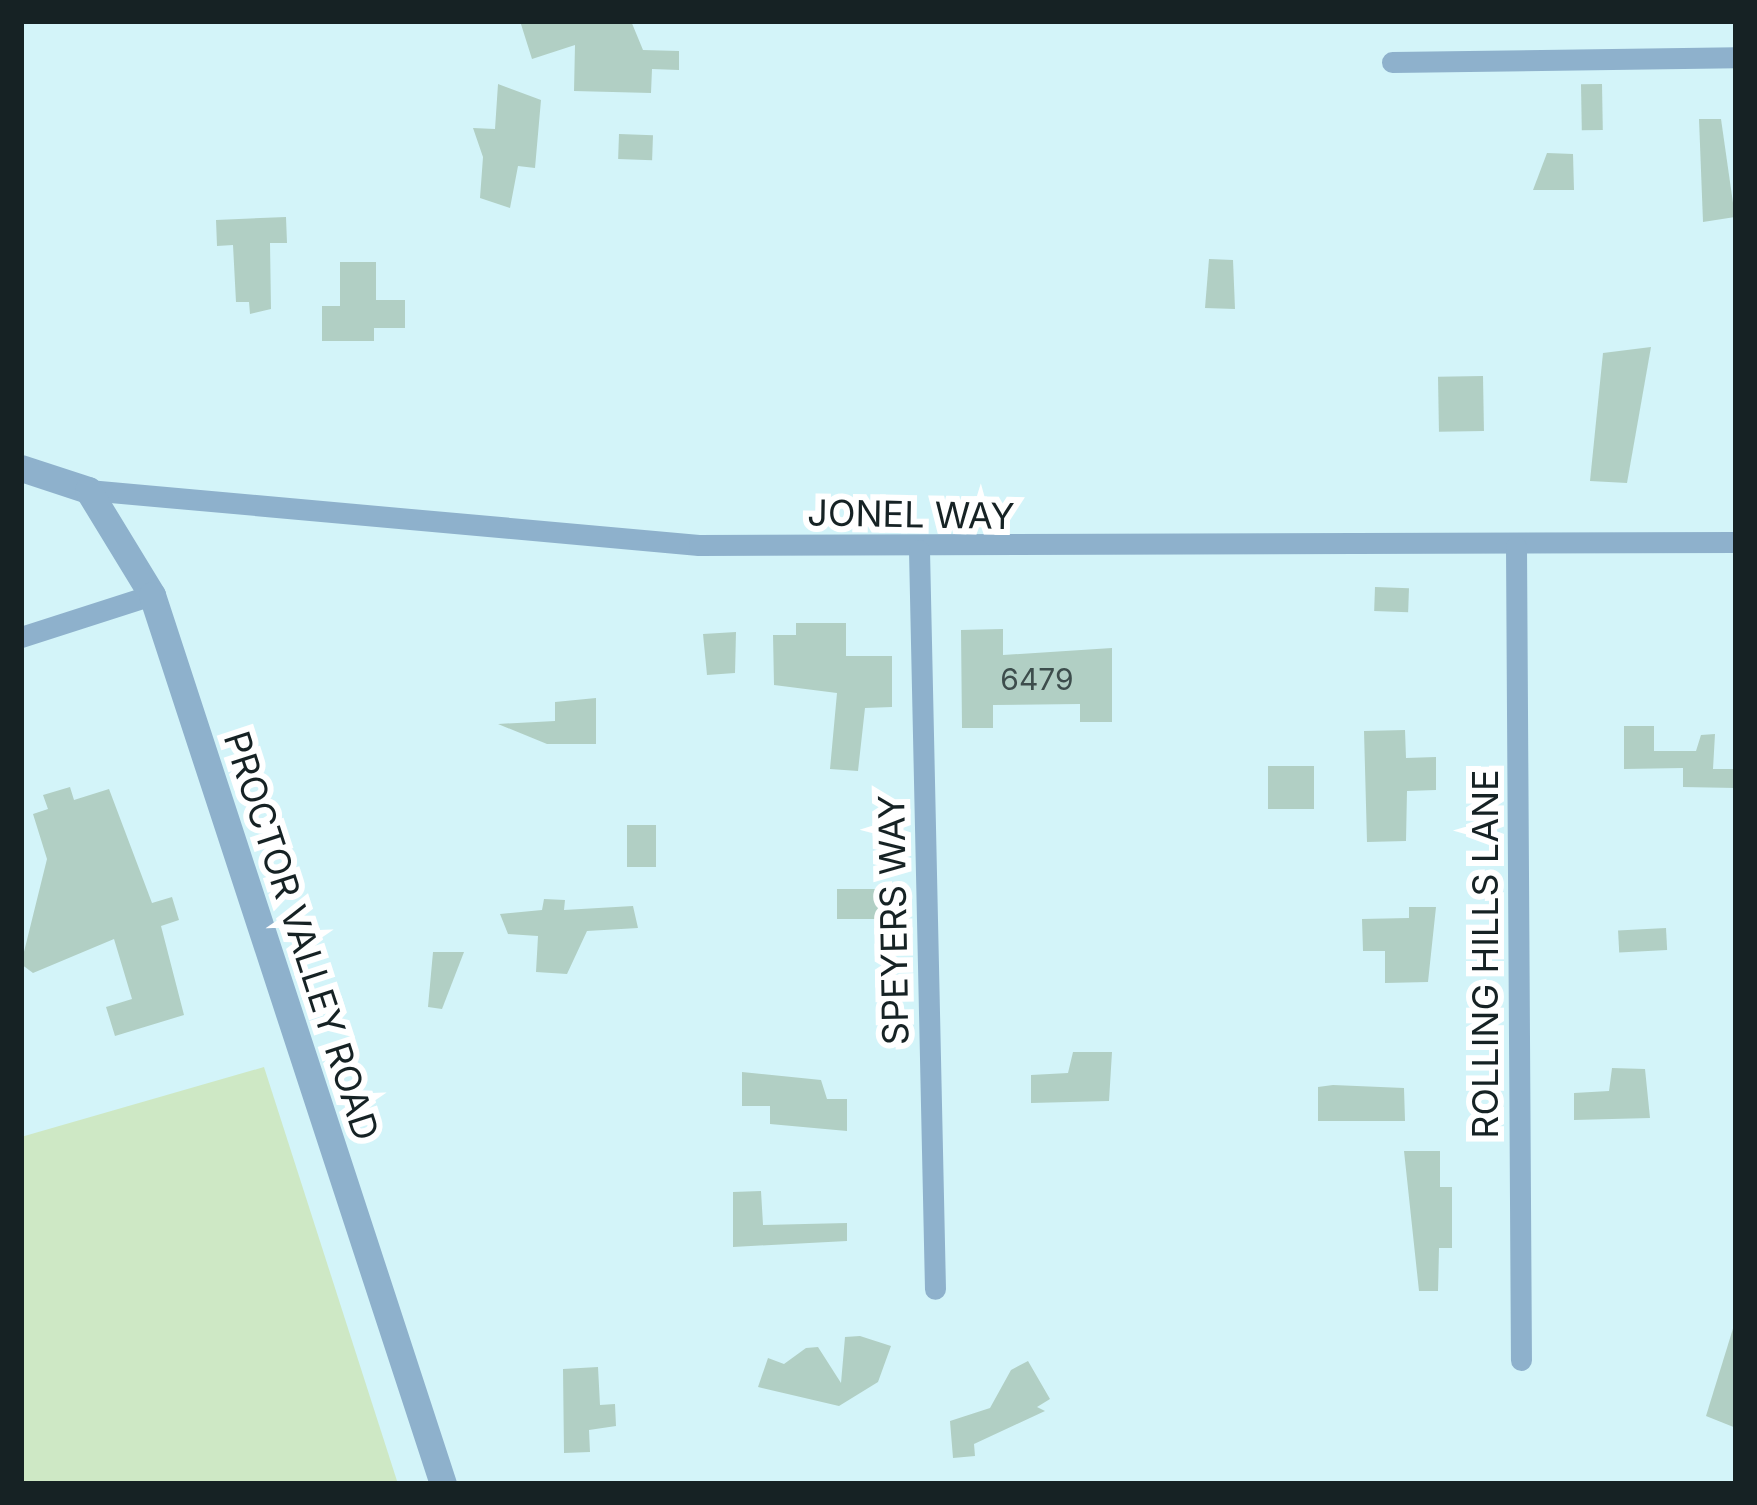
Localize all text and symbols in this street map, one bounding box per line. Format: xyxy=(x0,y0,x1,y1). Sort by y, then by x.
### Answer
street label: JONEL WAY xyxy=(807,492,1015,538)
house number: 6479 xyxy=(1000,661,1074,697)
street label: PROCTOR VALLEY ROAD xyxy=(214,726,388,1146)
street label: ROLLING HILLS LANE xyxy=(1464,769,1508,1139)
street label: SPEYERS WAY xyxy=(870,795,918,1045)

